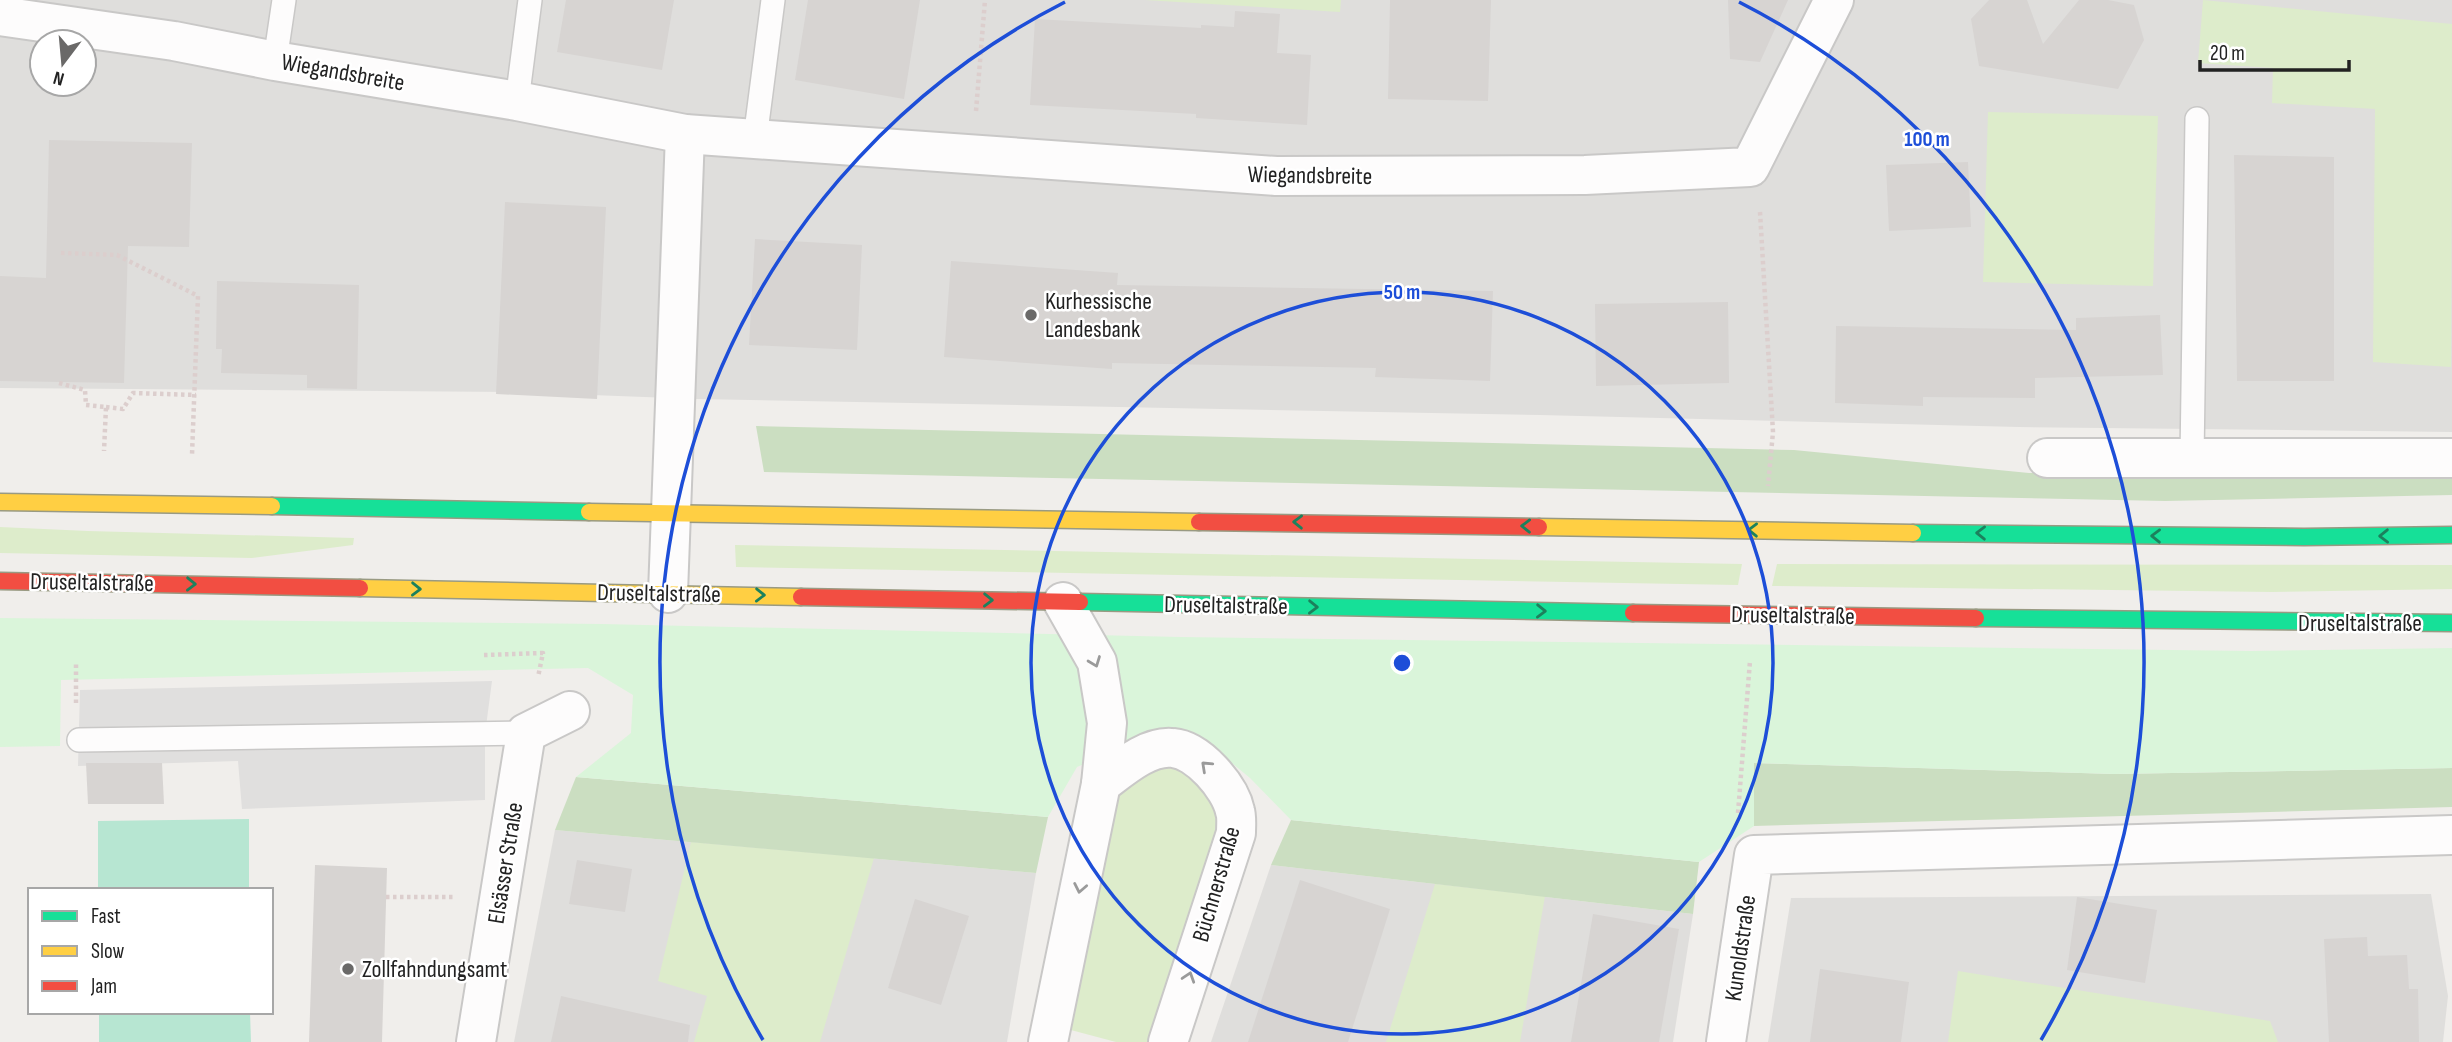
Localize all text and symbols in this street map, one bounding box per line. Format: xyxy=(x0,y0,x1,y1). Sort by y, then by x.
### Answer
north arrow xyxy=(28,28,98,98)
scale bar xyxy=(2200,28,2349,72)
text: 20 m xyxy=(2210,41,2245,66)
street label: Wiegandsbreite xyxy=(279,47,407,98)
text: N xyxy=(51,65,67,90)
text: 100 m xyxy=(1904,127,1950,152)
street label: Wiegandsbreite xyxy=(1247,160,1372,191)
text: 50 m xyxy=(1384,280,1420,305)
place label: Kurhessische Landesbank xyxy=(1045,287,1152,344)
marker: Kurhessische Landesbank xyxy=(1023,307,1039,323)
one-way arrow xyxy=(1293,515,1304,530)
one-way arrow xyxy=(1520,519,1531,534)
one-way arrow xyxy=(1748,523,1759,538)
one-way arrow xyxy=(1975,526,1986,541)
one-way arrow xyxy=(2151,528,2162,543)
one-way arrow xyxy=(2378,528,2389,544)
street label: Druseltalstraße xyxy=(30,567,154,598)
one-way arrow xyxy=(185,577,196,592)
street label: Druseltalstraße xyxy=(597,578,721,609)
one-way arrow xyxy=(410,581,421,596)
one-way arrow xyxy=(755,588,766,603)
street label: Druseltalstraße xyxy=(1164,590,1288,621)
one-way arrow xyxy=(983,593,994,608)
one-way arrow xyxy=(1308,599,1319,614)
street label: Druseltalstraße xyxy=(1731,600,1855,631)
one-way arrow xyxy=(1536,603,1546,619)
street label: Druseltalstraße xyxy=(2298,609,2422,638)
centre of rings xyxy=(1390,651,1414,675)
one-way arrow xyxy=(1087,655,1101,668)
one-way arrow xyxy=(1201,762,1214,775)
street label: Elsässer Straße xyxy=(482,800,529,926)
street label: Büchnerstraße xyxy=(1186,823,1247,945)
one-way arrow xyxy=(1073,882,1088,894)
legend xyxy=(28,888,273,1014)
street label: Kunoldstraße xyxy=(1719,893,1762,1003)
text: Fast xyxy=(91,904,121,929)
text: Slow xyxy=(91,939,125,964)
place label: Zollfahndungsamt xyxy=(362,955,507,984)
marker: Zollfahndungsamt xyxy=(340,961,356,977)
one-way arrow xyxy=(1180,971,1195,983)
text: Jam xyxy=(90,974,117,999)

